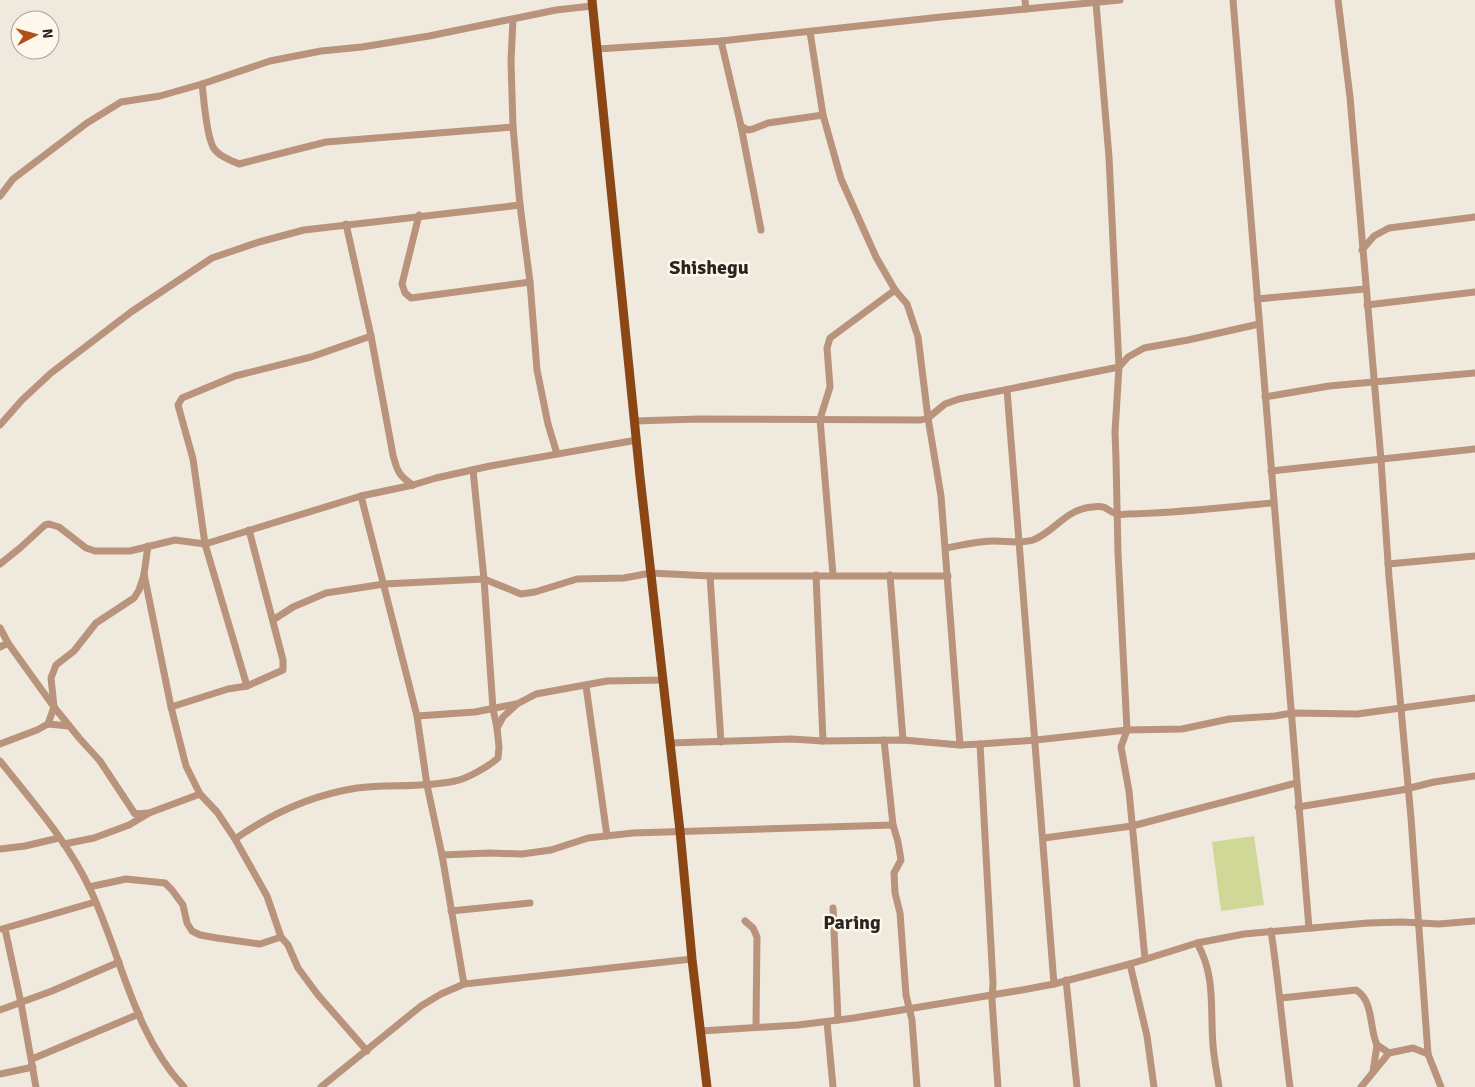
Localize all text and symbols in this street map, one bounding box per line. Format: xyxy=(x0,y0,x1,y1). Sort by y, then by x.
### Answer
north arrow xyxy=(10,10,60,60)
text: N xyxy=(38,28,56,39)
district label: Shishegu xyxy=(669,255,749,280)
district label: Paring xyxy=(823,910,881,935)

